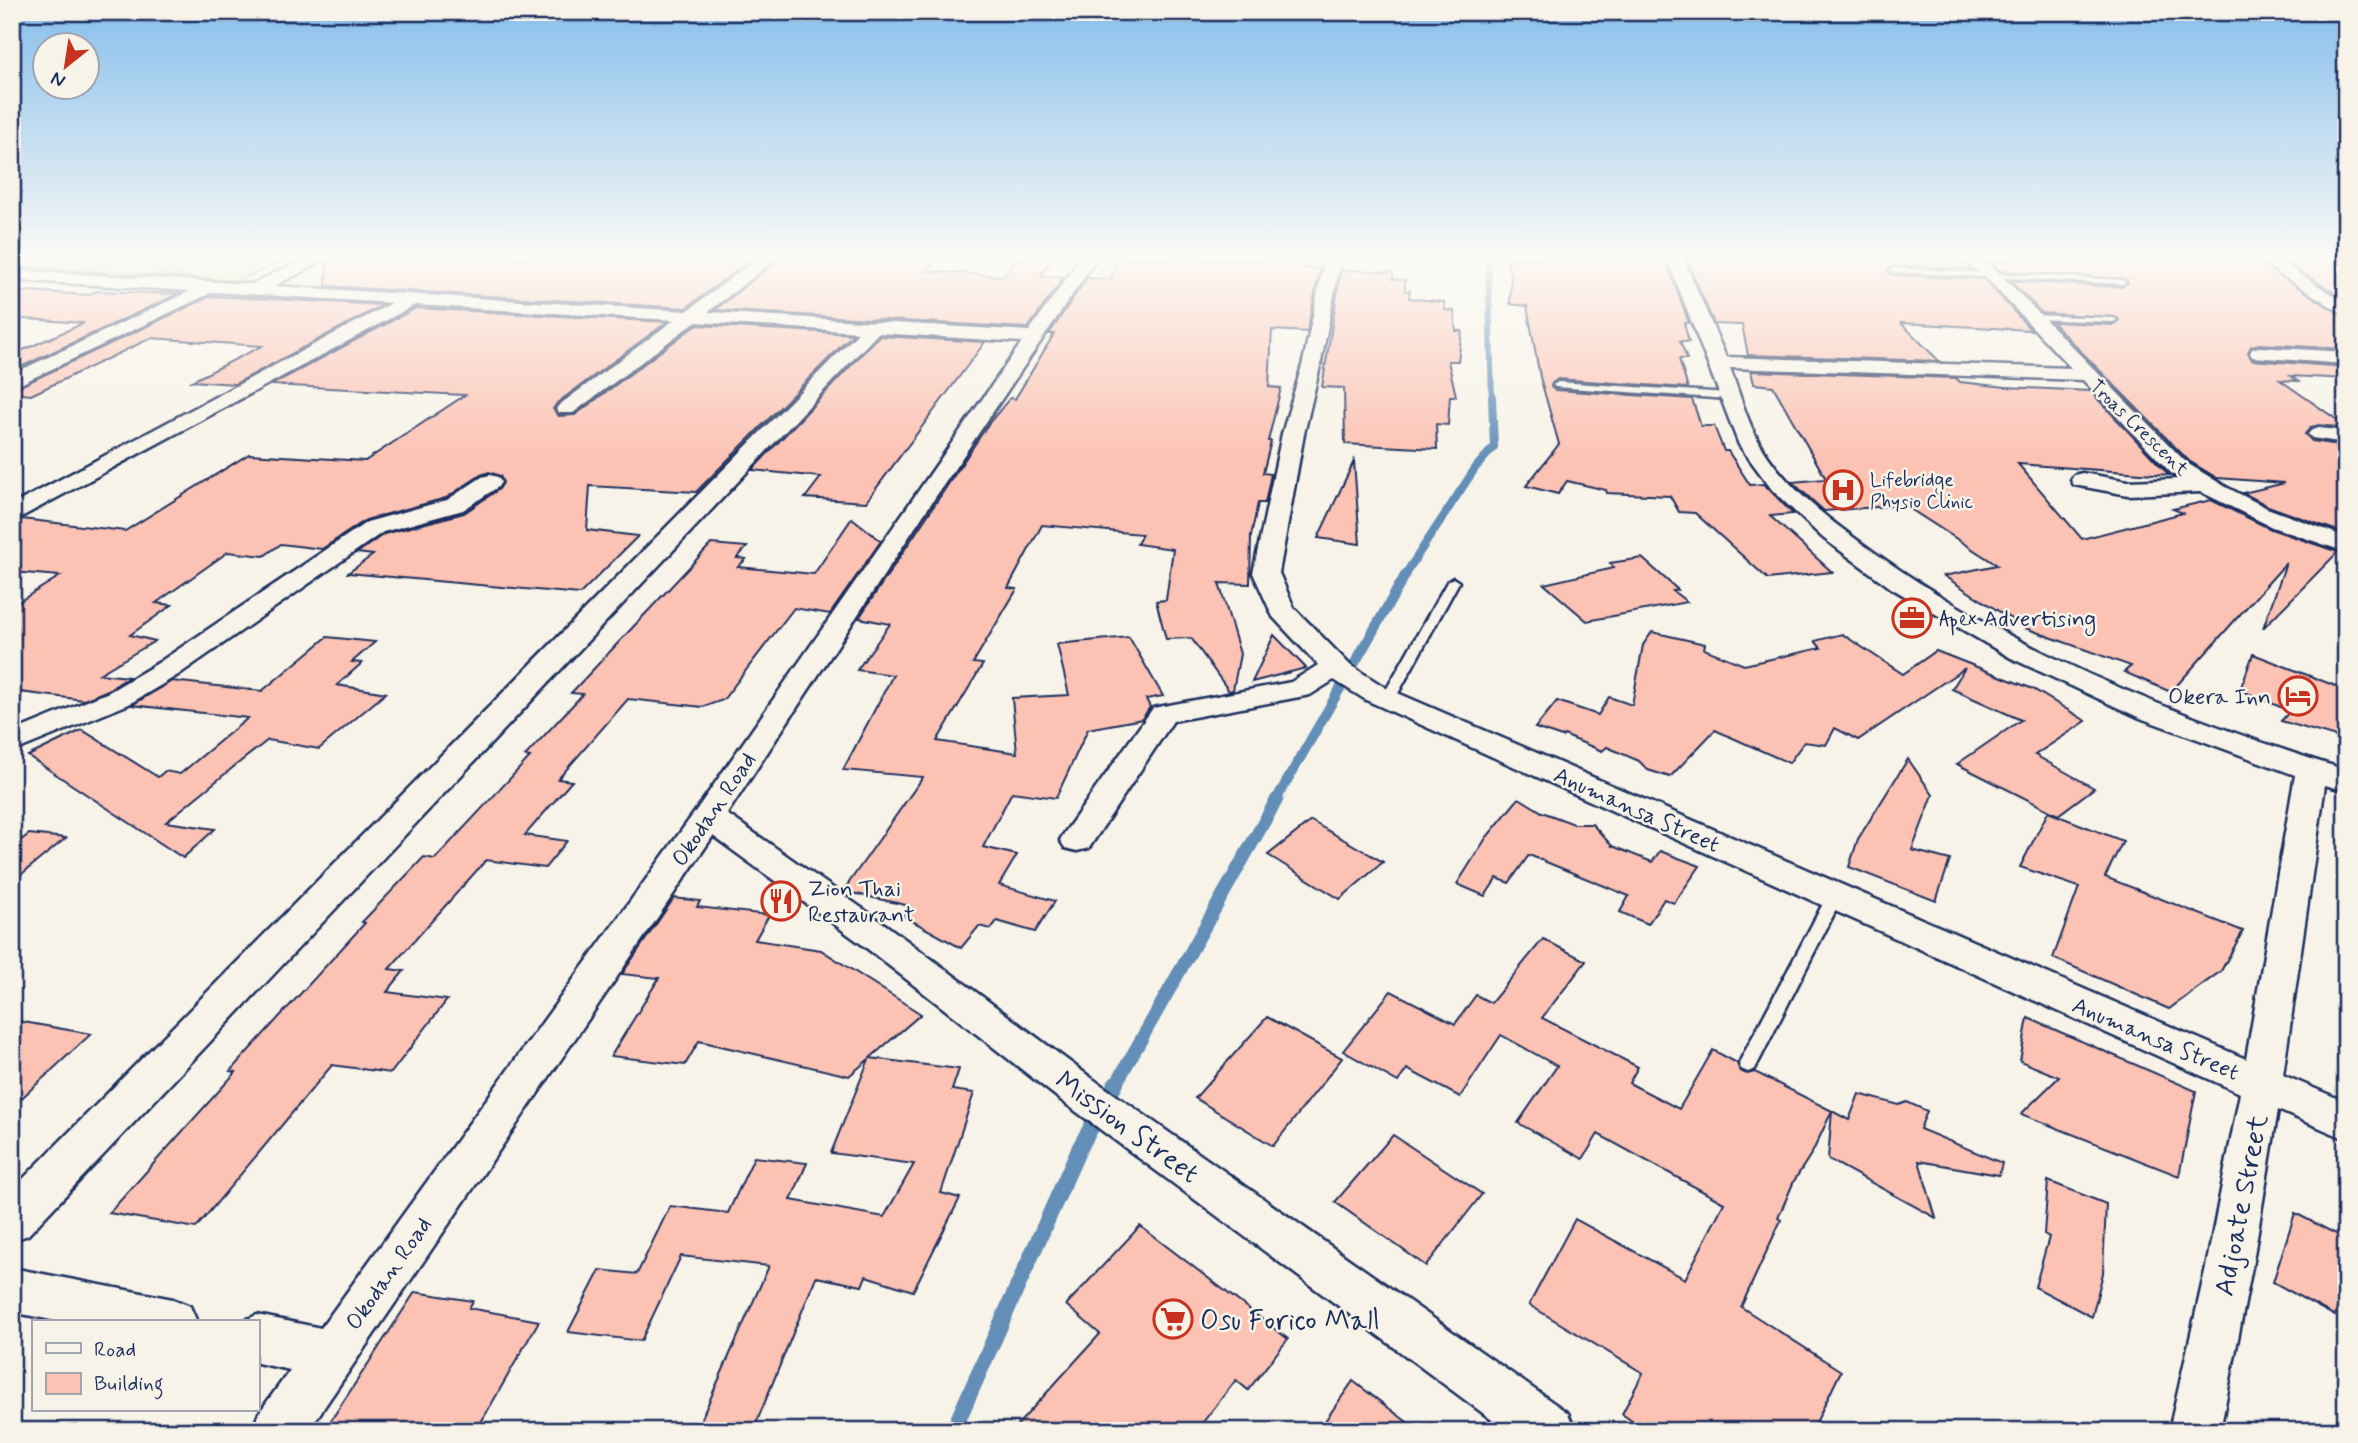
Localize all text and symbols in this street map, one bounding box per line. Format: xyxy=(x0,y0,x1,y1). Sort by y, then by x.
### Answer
north arrow xyxy=(32,32,102,102)
text: N xyxy=(47,65,70,93)
street label: Troas Crescent xyxy=(2084,374,2194,482)
place label: Lifebridge Physio Clinic xyxy=(1870,468,1974,515)
hospital icon: Lifebridge Physio Clinic xyxy=(1822,469,1864,511)
office icon: Apex Advertising xyxy=(1891,597,1933,639)
place label: Apex Advertising xyxy=(1939,605,2096,637)
hotel icon: Okera Inn xyxy=(2277,675,2319,717)
place label: Okera Inn xyxy=(2168,683,2271,713)
street label: Okodan Road xyxy=(665,747,764,873)
street label: Anumansa Street xyxy=(1549,761,1724,861)
place label: Zion Thai Restaurant xyxy=(808,875,915,931)
restaurant icon: Zion Thai Restaurant xyxy=(760,880,802,922)
street label: Anumansa Street xyxy=(2067,991,2243,1089)
street label: Mission Street xyxy=(1047,1063,1206,1193)
street label: Adjoate Street xyxy=(2207,1111,2278,1299)
street label: Okodan Road xyxy=(340,1212,440,1337)
supermarket icon: Osu Forico Mall xyxy=(1152,1298,1194,1340)
place label: Osu Forico Mall xyxy=(1200,1303,1380,1340)
legend xyxy=(32,1320,259,1412)
text: Road xyxy=(94,1336,136,1364)
text: Building xyxy=(94,1370,164,1400)

